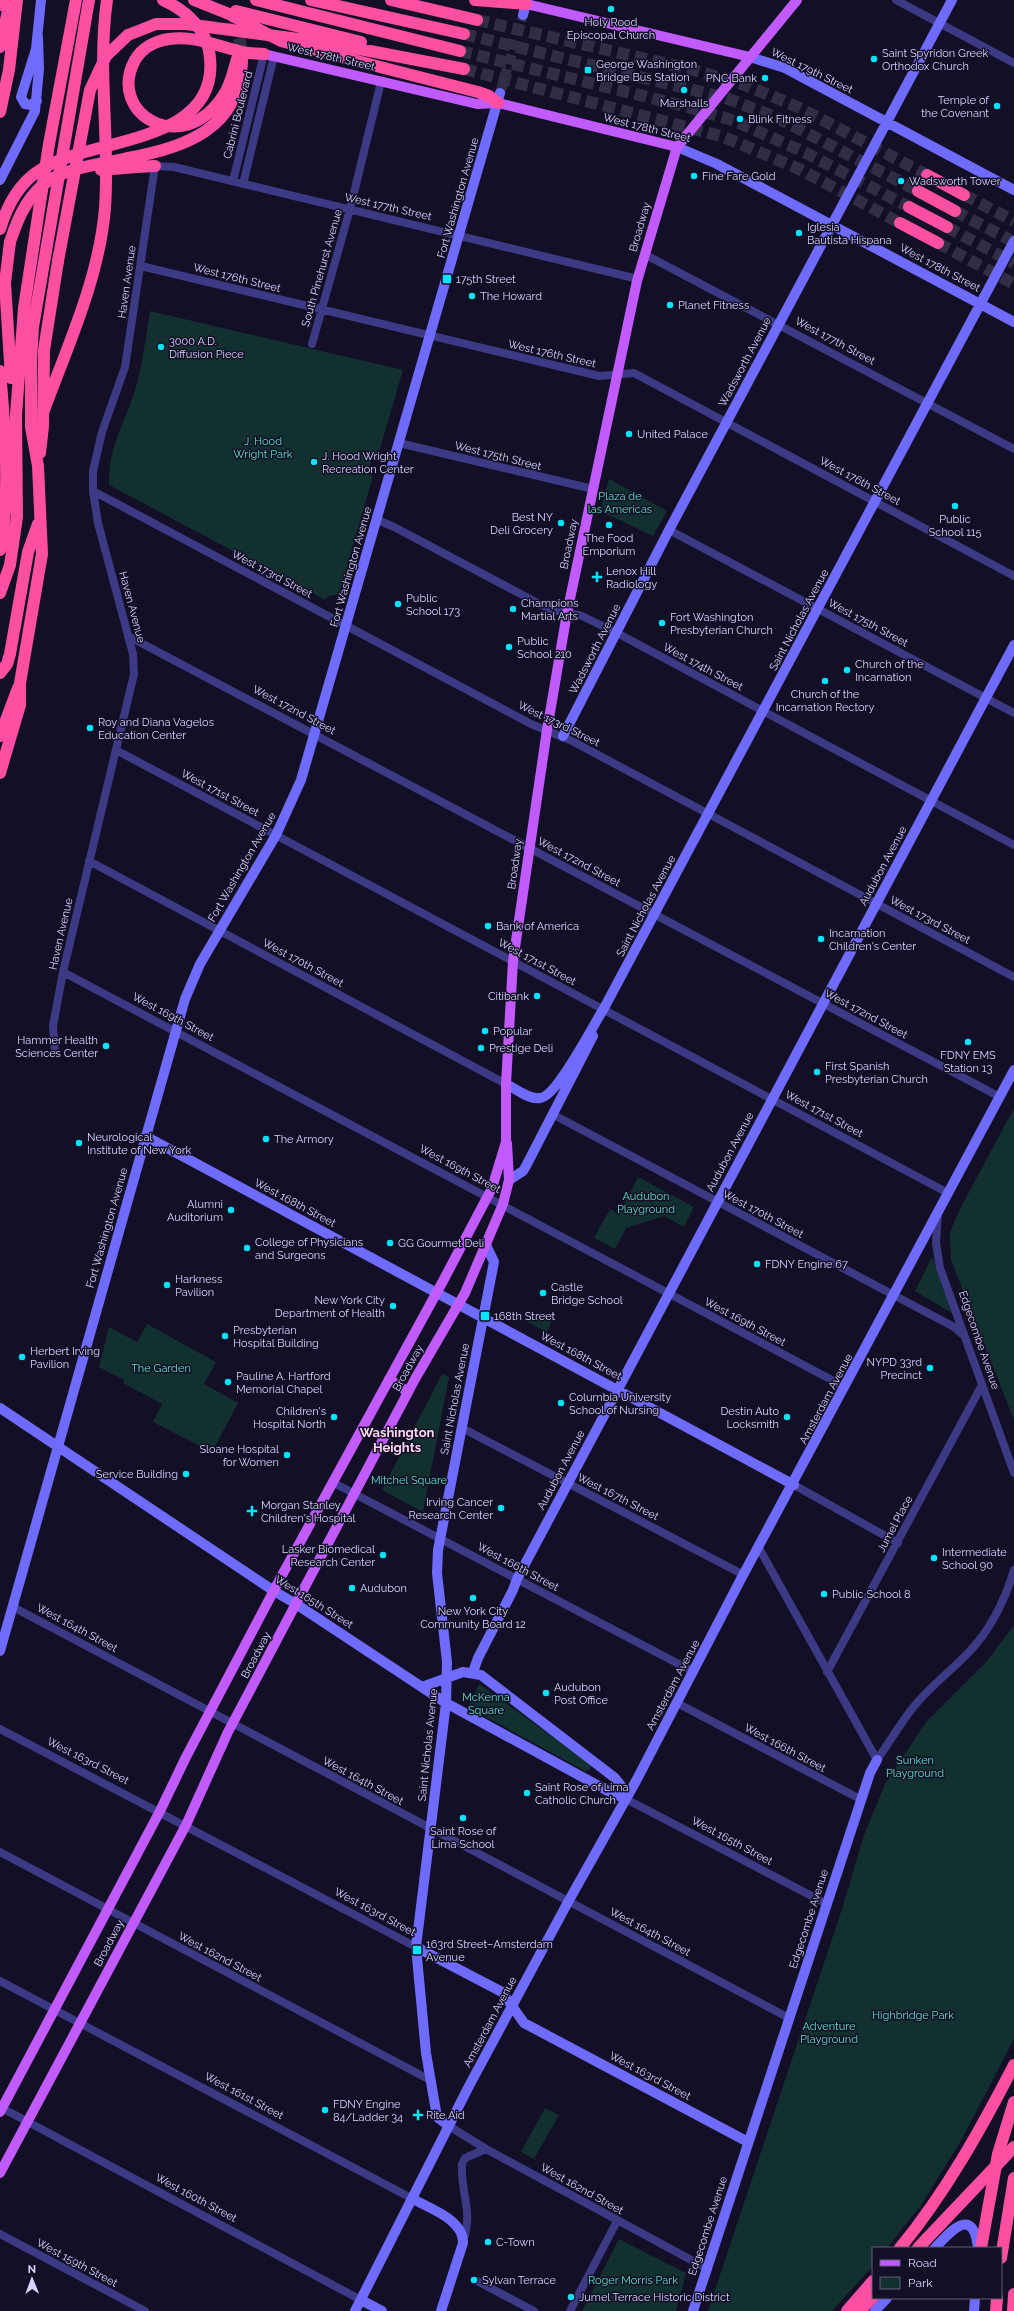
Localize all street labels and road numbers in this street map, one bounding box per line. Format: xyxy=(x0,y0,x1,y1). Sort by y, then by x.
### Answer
street label: West 178th Street xyxy=(286,41,376,73)
street label: West 179th Street xyxy=(769,46,855,97)
street label: Cabrini Boulevard xyxy=(221,70,255,160)
street label: West 178th Street xyxy=(602,111,692,145)
street label: Fort Washington Avenue xyxy=(435,136,482,260)
street label: West 177th Street xyxy=(343,191,433,223)
street label: Broadway xyxy=(627,201,653,253)
street label: South Pinehurst Avenue xyxy=(299,207,345,328)
street label: West 178th Street xyxy=(897,241,983,295)
street label: Haven Avenue xyxy=(115,244,139,319)
street label: West 176th Street xyxy=(192,261,282,295)
street label: West 177th Street xyxy=(793,314,878,368)
street label: Wadsworth Avenue xyxy=(716,315,774,409)
street label: West 176th Street xyxy=(507,338,597,370)
street label: West 175th Street xyxy=(453,439,543,473)
street label: West 176th Street xyxy=(817,454,903,508)
street label: Fort Washington Avenue xyxy=(328,505,375,629)
street label: Broadway xyxy=(557,518,581,570)
street label: West 173rd Street xyxy=(230,547,315,601)
street label: Saint Nicholas Avenue xyxy=(767,567,832,673)
street label: Haven Avenue xyxy=(116,570,148,645)
street label: West 175th Street xyxy=(826,596,911,650)
street label: Wadsworth Avenue xyxy=(567,601,624,696)
street label: West 174th Street xyxy=(661,641,745,694)
street label: West 172nd Street xyxy=(250,683,338,737)
street label: West 173rd Street xyxy=(516,699,602,750)
street label: West 171st Street xyxy=(179,767,262,819)
street label: Fort Washington Avenue xyxy=(205,809,279,924)
street label: Audubon Avenue xyxy=(857,824,910,908)
street label: West 172nd Street xyxy=(535,835,623,889)
street label: Broadway xyxy=(505,838,525,890)
street label: Saint Nicholas Avenue xyxy=(614,853,679,959)
street label: West 173rd Street xyxy=(888,893,973,947)
street label: Haven Avenue xyxy=(46,896,76,971)
street label: West 170th Street xyxy=(260,936,346,990)
street label: West 171st Street xyxy=(496,936,579,988)
street label: West 172nd Street xyxy=(822,987,910,1041)
street label: West 169th Street xyxy=(130,990,216,1044)
street label: West 171st Street xyxy=(783,1088,866,1140)
street label: Audubon Avenue xyxy=(704,1110,757,1194)
street label: West 169th Street xyxy=(417,1142,503,1196)
street label: Fort Washington Avenue xyxy=(84,1166,131,1290)
street label: West 168th Street xyxy=(252,1176,338,1230)
street label: West 170th Street xyxy=(720,1187,806,1241)
street label: Edgecombe Avenue xyxy=(956,1289,1002,1392)
street label: West 169th Street xyxy=(702,1295,788,1349)
street label: West 168th Street xyxy=(538,1329,624,1383)
street label: Saint Nicholas Avenue xyxy=(438,1342,472,1456)
street label: Broadway xyxy=(390,1343,426,1393)
street label: Amsterdam Avenue xyxy=(797,1351,856,1446)
street label: Audubon Avenue xyxy=(535,1428,588,1512)
street label: West 167th Street xyxy=(575,1471,661,1523)
street label: Jumel Place xyxy=(875,1493,916,1554)
street label: West 166th Street xyxy=(475,1540,561,1594)
street label: West 165th Street xyxy=(272,1573,356,1631)
street label: West 164th Street xyxy=(34,1601,120,1655)
street label: Broadway xyxy=(238,1629,274,1681)
street label: Amsterdam Avenue xyxy=(644,1637,703,1732)
street label: Saint Nicholas Avenue xyxy=(416,1688,440,1802)
street label: West 166th Street xyxy=(742,1721,828,1775)
street label: West 163rd Street xyxy=(45,1735,131,1787)
street label: West 164th Street xyxy=(320,1754,406,1808)
street label: West 165th Street xyxy=(689,1814,775,1868)
street label: Edgecombe Avenue xyxy=(787,1867,831,1970)
street label: West 163rd Street xyxy=(332,1885,418,1939)
street label: West 164th Street xyxy=(607,1905,693,1959)
street label: Broadway xyxy=(91,1917,127,1969)
street label: West 162nd Street xyxy=(176,1930,264,1985)
street label: Amsterdam Avenue xyxy=(461,1974,520,2069)
street label: West 163rd Street xyxy=(607,2049,693,2103)
street label: West 161st Street xyxy=(202,2070,286,2122)
street label: West 162nd Street xyxy=(538,2161,626,2217)
street label: West 160th Street xyxy=(153,2171,239,2225)
street label: Edgecombe Avenue xyxy=(686,2174,730,2277)
street label: West 159th Street xyxy=(34,2236,120,2290)

